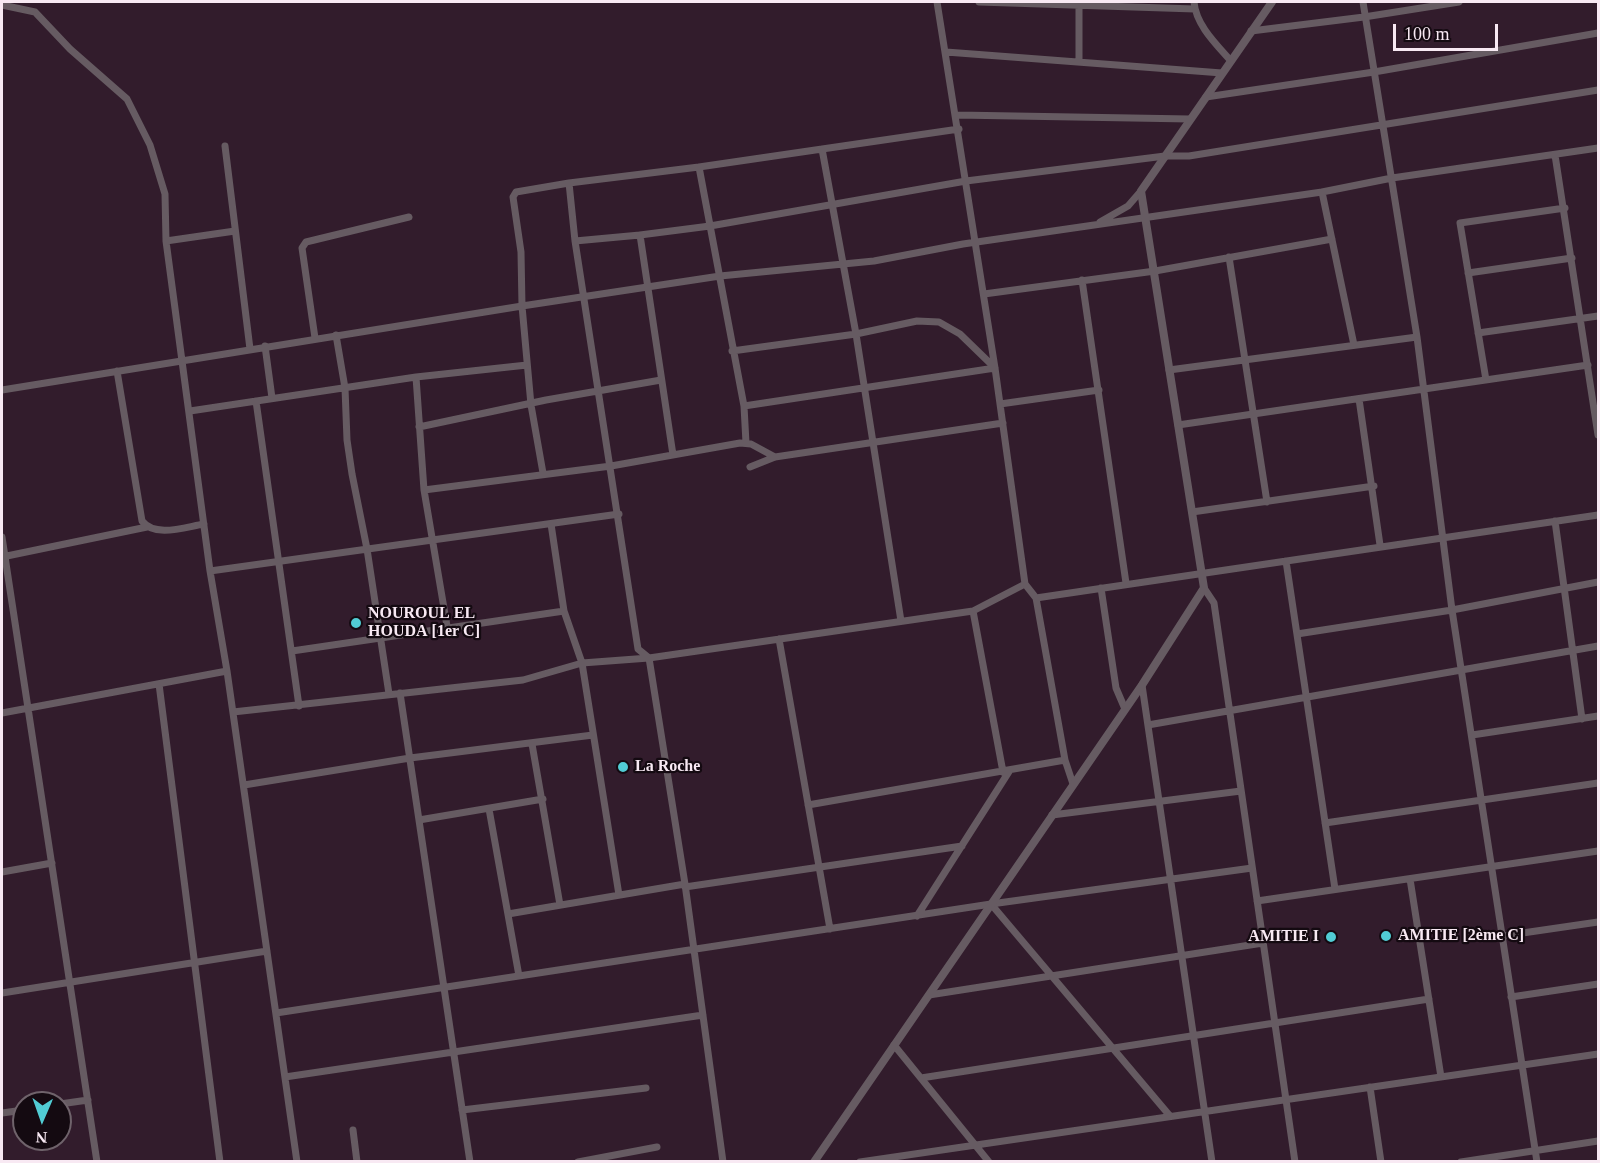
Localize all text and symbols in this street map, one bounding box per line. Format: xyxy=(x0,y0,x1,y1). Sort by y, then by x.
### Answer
scale bar xyxy=(1396,12,1501,50)
text: 100 m xyxy=(1404,24,1450,44)
place label: NOUROUL EL HOUDA [1er C] xyxy=(368,604,480,642)
marker: NOUROUL EL HOUDA [1er C] xyxy=(349,616,363,630)
place label: La Roche xyxy=(635,757,700,777)
marker: La Roche xyxy=(616,760,630,774)
place label: AMITIE [2ème C] xyxy=(1398,926,1524,946)
place label: AMITIE I xyxy=(1248,927,1319,947)
marker: AMITIE [2ème C] xyxy=(1379,929,1393,943)
marker: AMITIE I xyxy=(1324,930,1338,944)
north arrow xyxy=(12,1091,72,1151)
text: N xyxy=(35,1129,47,1146)

